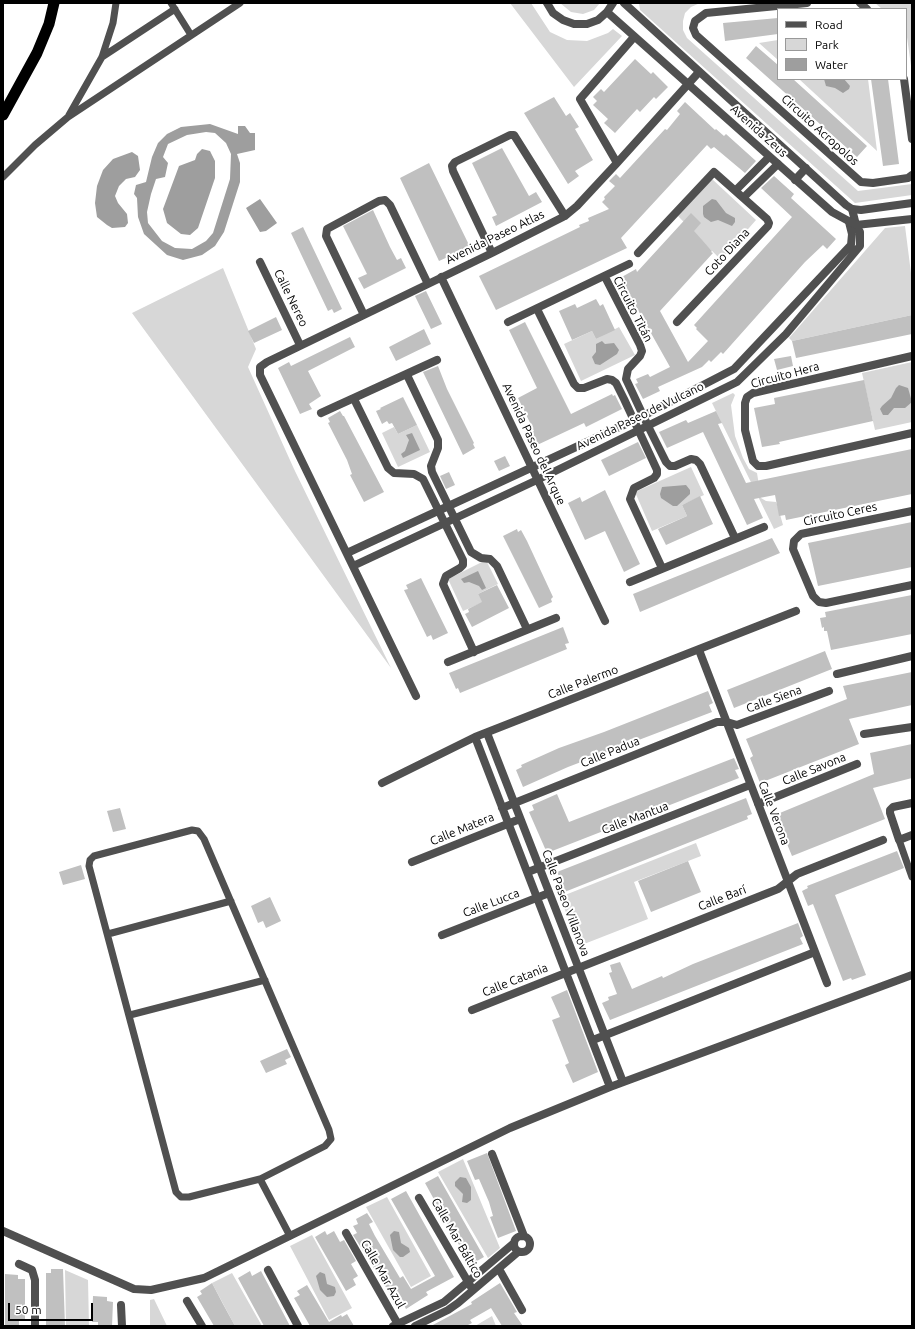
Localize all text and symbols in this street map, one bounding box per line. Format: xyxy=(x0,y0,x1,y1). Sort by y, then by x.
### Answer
legend xyxy=(777,8,907,80)
text: Road xyxy=(815,18,843,31)
text: Park xyxy=(815,38,839,51)
text: Water xyxy=(815,58,848,71)
street label: Circuito Acropolos xyxy=(778,92,862,168)
street label: Avenida Zeus xyxy=(728,102,790,160)
street label: Avenida Paseo Atlas xyxy=(443,207,547,267)
street label: Coto Diana xyxy=(701,225,753,279)
street label: Calle Nereo xyxy=(271,267,311,329)
street label: Circuito Titán xyxy=(610,274,656,344)
street label: Circuito Hera xyxy=(749,359,821,391)
street label: Avenida Paseo de Vulcano xyxy=(574,379,706,453)
street label: Avenida Paseo del Arque xyxy=(499,381,569,507)
street label: Circuito Ceres xyxy=(802,499,878,529)
street label: Calle Palermo xyxy=(546,662,620,702)
street label: Calle Siena xyxy=(744,682,804,716)
street label: Calle Padua xyxy=(578,734,642,770)
street label: Calle Savona xyxy=(780,750,848,788)
street label: Calle Verona xyxy=(755,779,793,847)
street label: Calle Mantua xyxy=(600,799,670,837)
street label: Calle Matera xyxy=(428,810,496,848)
street label: Calle Paseo Villanova xyxy=(539,848,593,958)
street label: Calle Barí xyxy=(696,882,748,914)
street label: Calle Lucca xyxy=(461,886,521,920)
street label: Calle Catania xyxy=(480,960,550,1000)
street label: Calle Mar Báltico xyxy=(428,1195,486,1281)
street label: Calle Mar Azul xyxy=(358,1237,408,1311)
scale bar xyxy=(10,1295,95,1321)
text: 50 m xyxy=(15,1303,42,1316)

